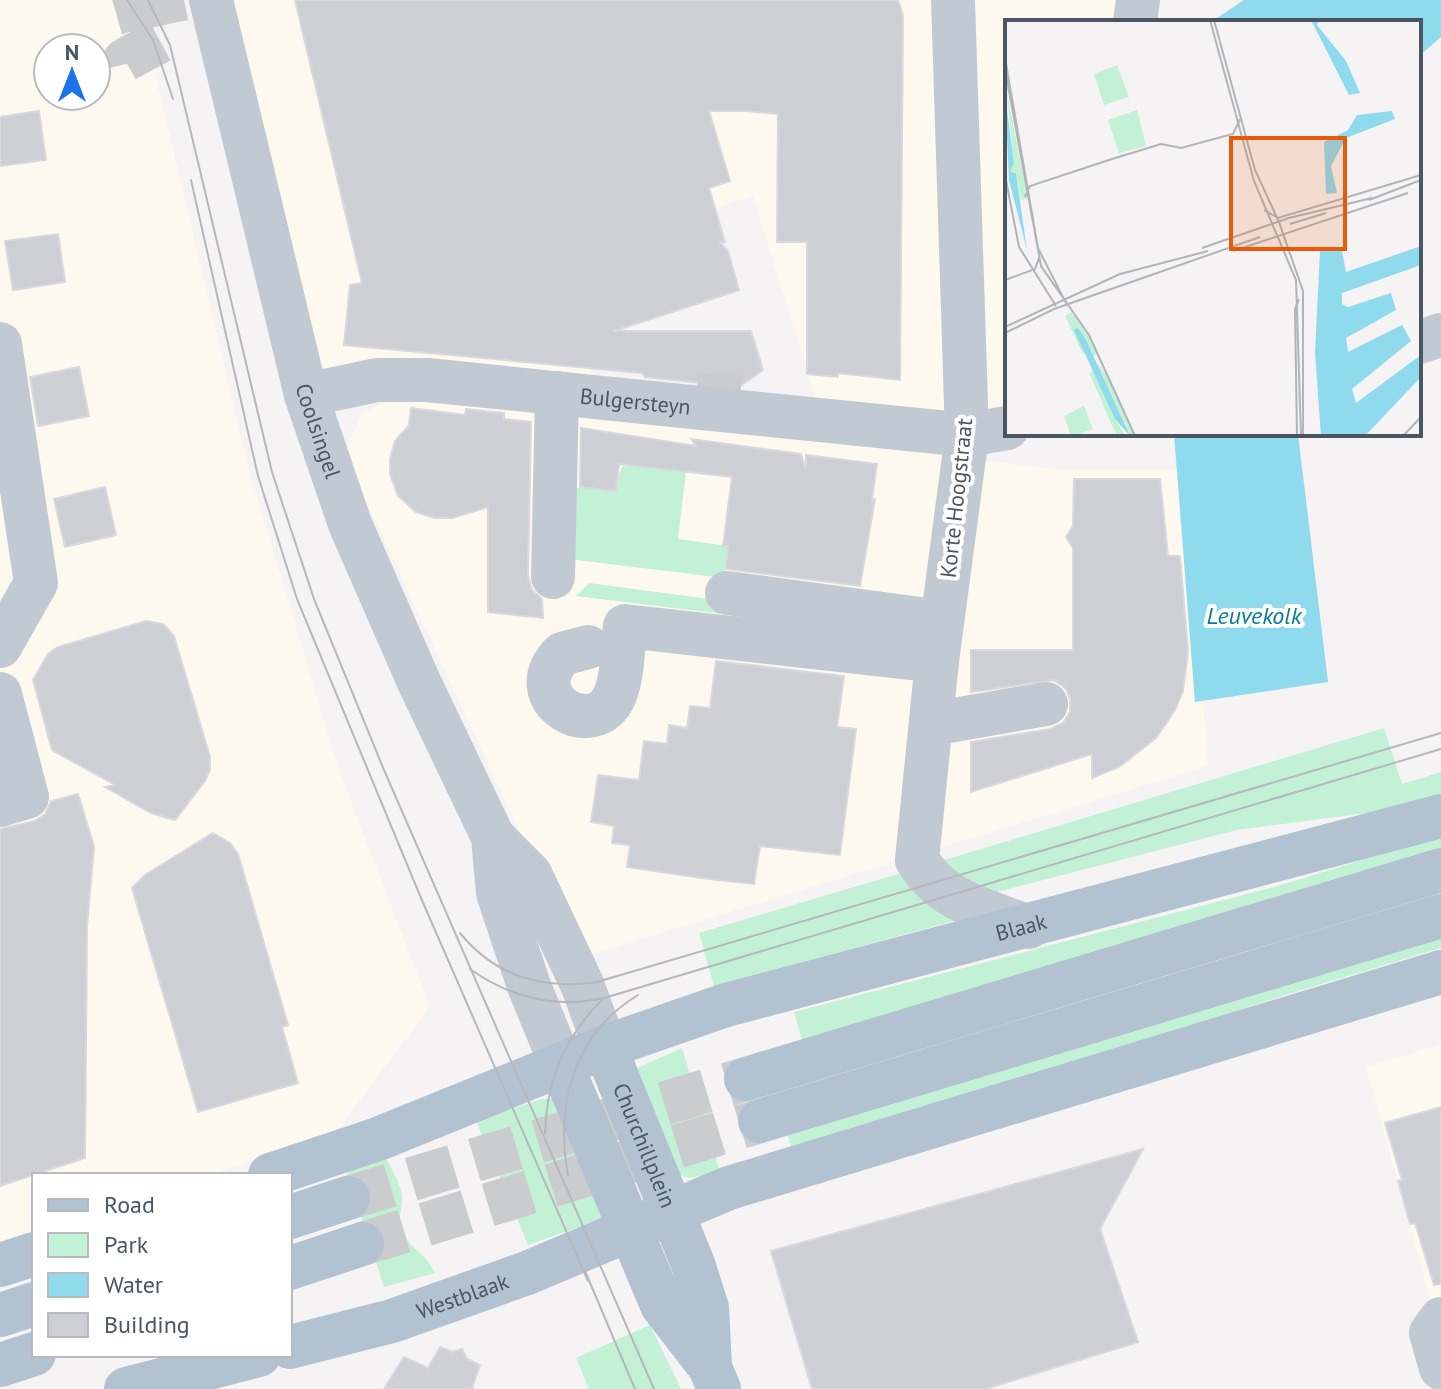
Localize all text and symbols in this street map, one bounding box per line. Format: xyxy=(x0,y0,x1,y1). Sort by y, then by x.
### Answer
inset map xyxy=(1005,20,1421,436)
north arrow xyxy=(32,32,112,112)
text: N xyxy=(65,38,79,66)
street label: Coolsingel xyxy=(290,381,348,482)
street label: Bulgersteyn xyxy=(579,382,692,421)
street label: Korte Hoogstraat xyxy=(934,416,978,579)
water label: Leuvekolk xyxy=(1206,600,1303,631)
street label: Blaak xyxy=(992,907,1050,947)
street label: Churchillplein xyxy=(607,1079,683,1212)
legend xyxy=(32,1173,292,1357)
text: Road xyxy=(104,1189,155,1220)
text: Park xyxy=(104,1229,149,1260)
street label: Westblaak xyxy=(413,1267,513,1325)
text: Water xyxy=(104,1269,163,1300)
text: Building xyxy=(104,1309,190,1340)

